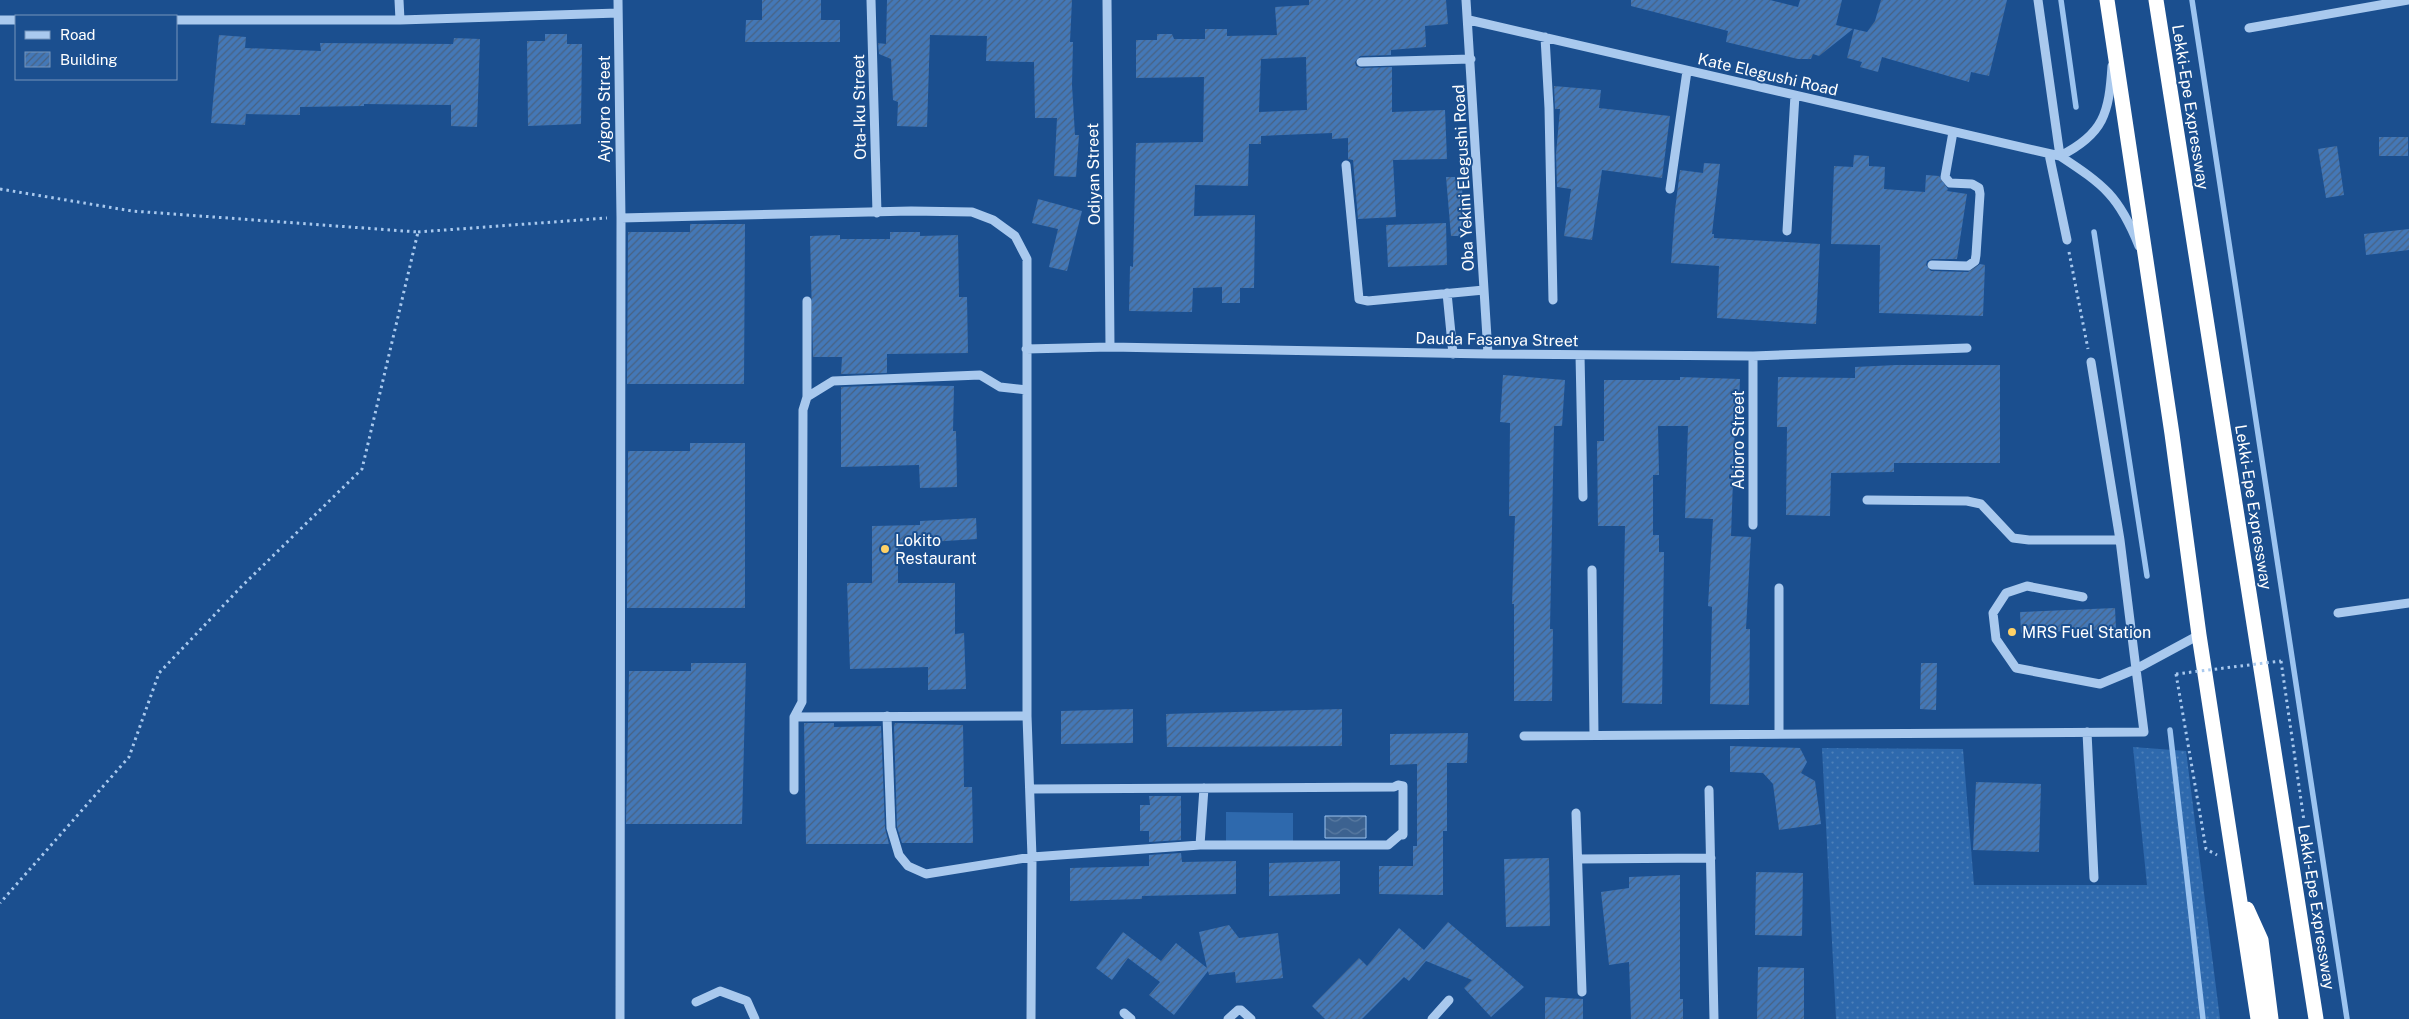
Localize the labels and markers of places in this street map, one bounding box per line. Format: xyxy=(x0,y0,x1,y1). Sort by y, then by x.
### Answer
place label: Lokito Restaurant xyxy=(895,531,977,568)
marker: Lokito Restaurant xyxy=(879,543,891,555)
place label: MRS Fuel Station xyxy=(2022,623,2151,642)
marker: MRS Fuel Station xyxy=(2006,626,2018,638)

